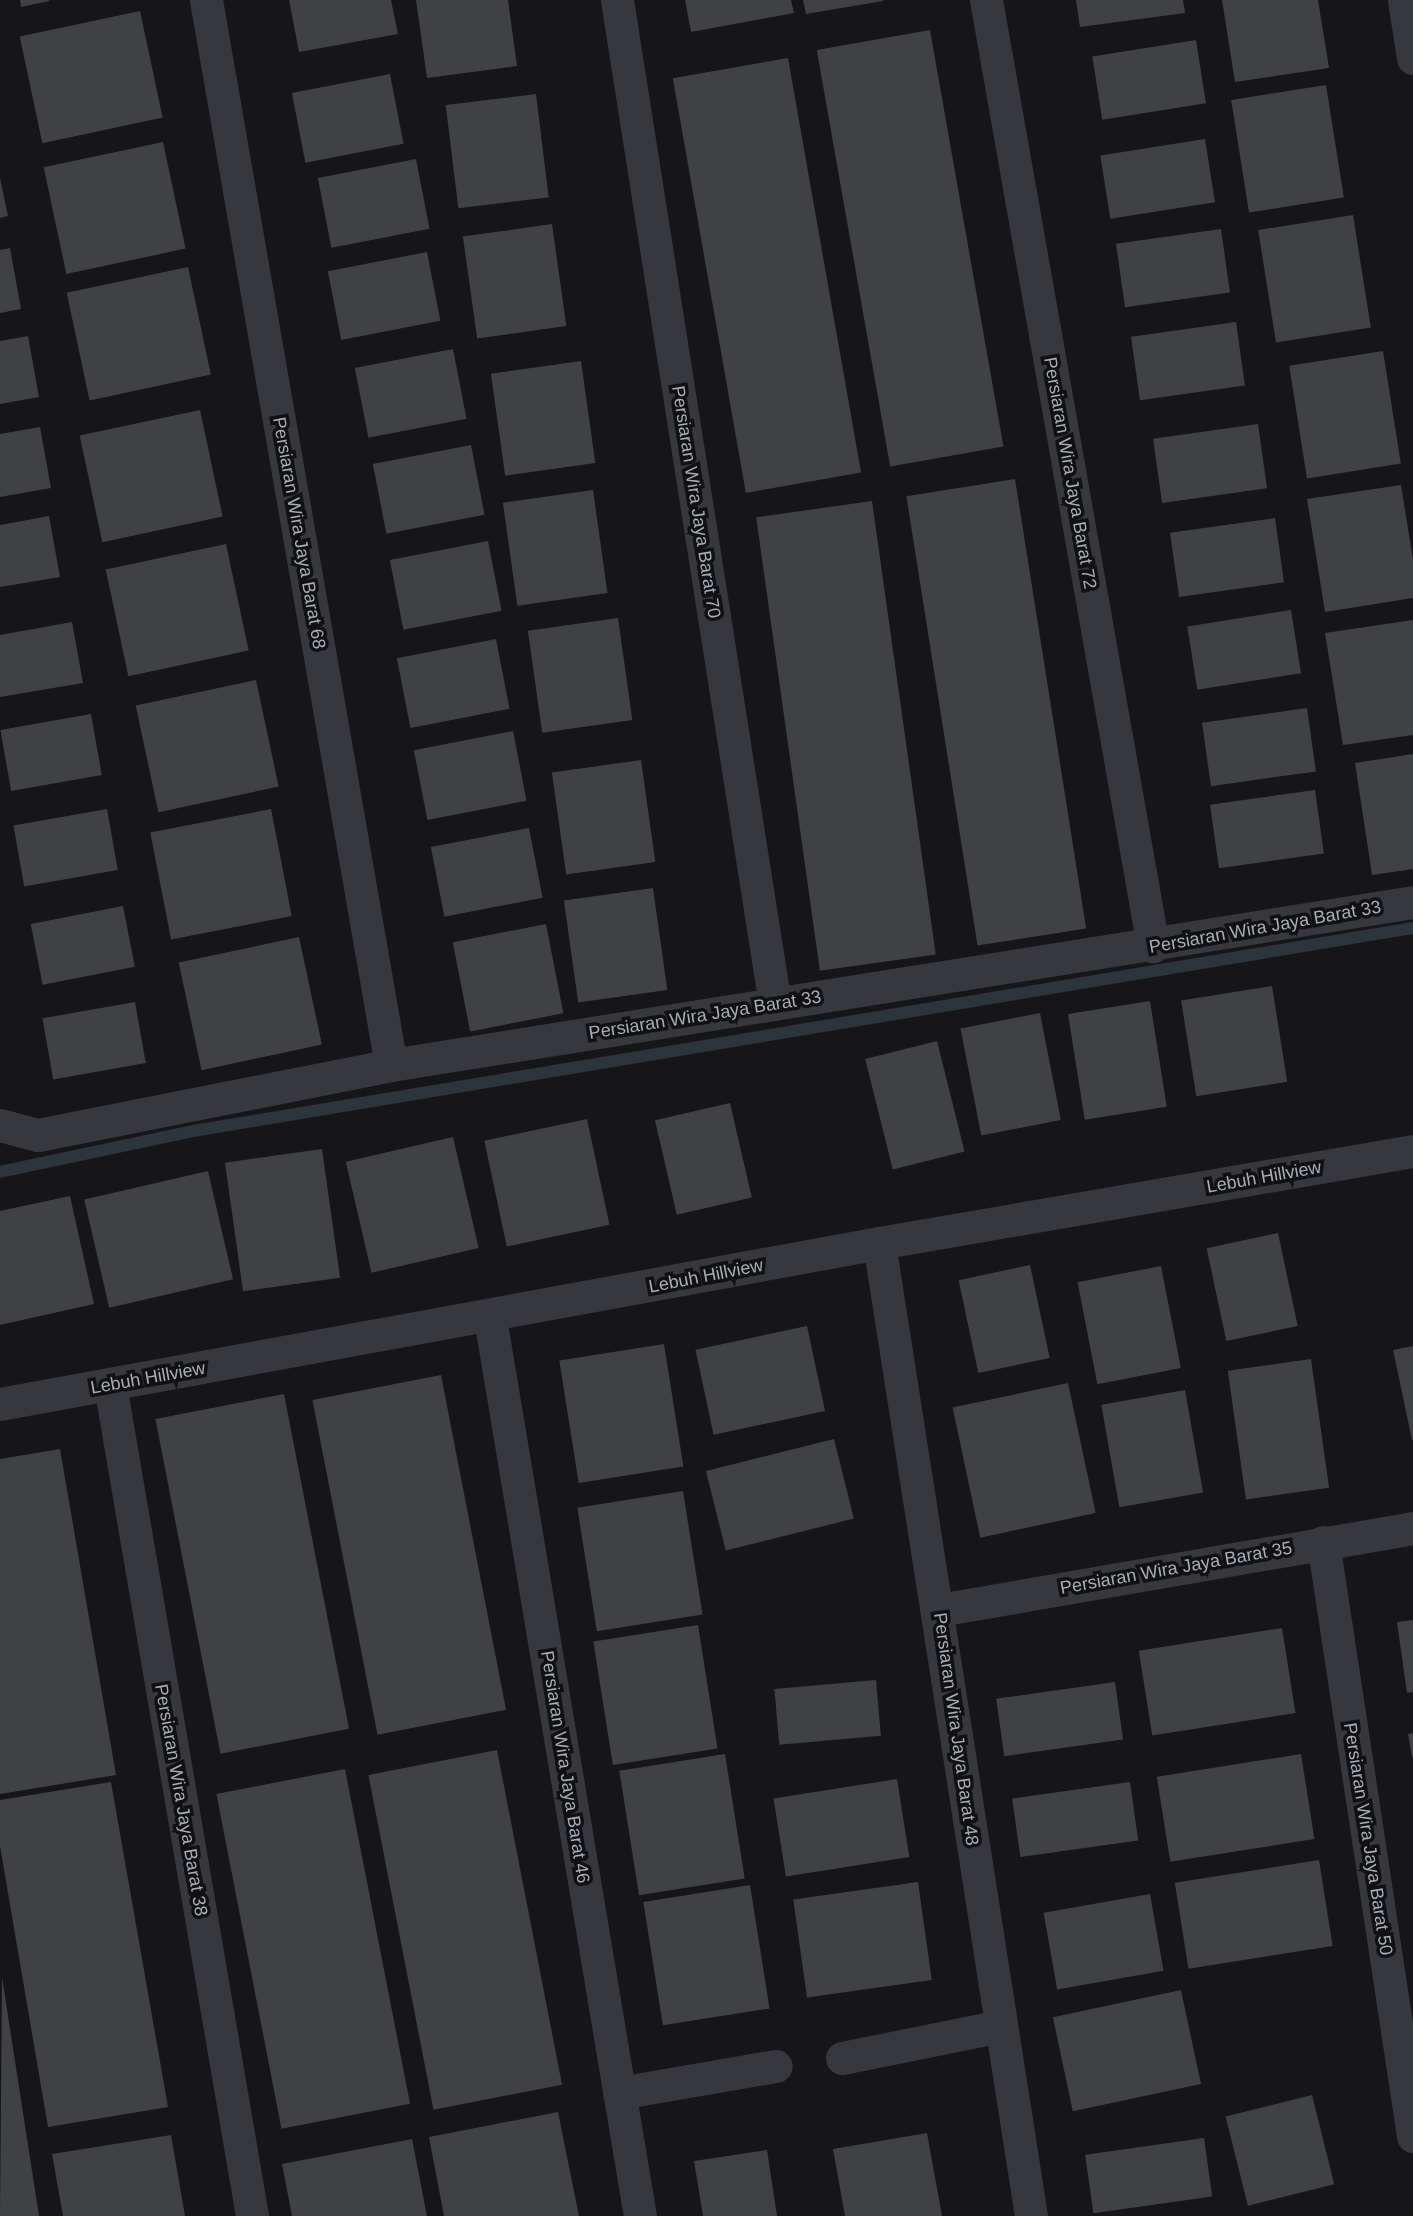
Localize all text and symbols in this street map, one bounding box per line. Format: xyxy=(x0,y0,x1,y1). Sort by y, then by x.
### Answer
street label: Persiaran Wira Jaya Barat 72 xyxy=(1039,355,1101,591)
street label: Persiaran Wira Jaya Barat 70 xyxy=(667,384,725,620)
street label: Persiaran Wira Jaya Barat 68 xyxy=(268,415,330,651)
street label: Persiaran Wira Jaya Barat 33 xyxy=(1147,896,1383,958)
street label: Persiaran Wira Jaya Barat 33 xyxy=(587,986,823,1044)
street label: Lebuh Hillview xyxy=(1205,1156,1323,1198)
street label: Lebuh Hillview xyxy=(647,1254,765,1298)
street label: Lebuh Hillview xyxy=(89,1357,207,1399)
street label: Persiaran Wira Jaya Barat 35 xyxy=(1058,1537,1294,1599)
street label: Persiaran Wira Jaya Barat 48 xyxy=(929,1611,983,1847)
street label: Persiaran Wira Jaya Barat 46 xyxy=(536,1649,594,1885)
street label: Persiaran Wira Jaya Barat 38 xyxy=(150,1682,212,1918)
street label: Persiaran Wira Jaya Barat 50 xyxy=(1339,1721,1397,1957)

